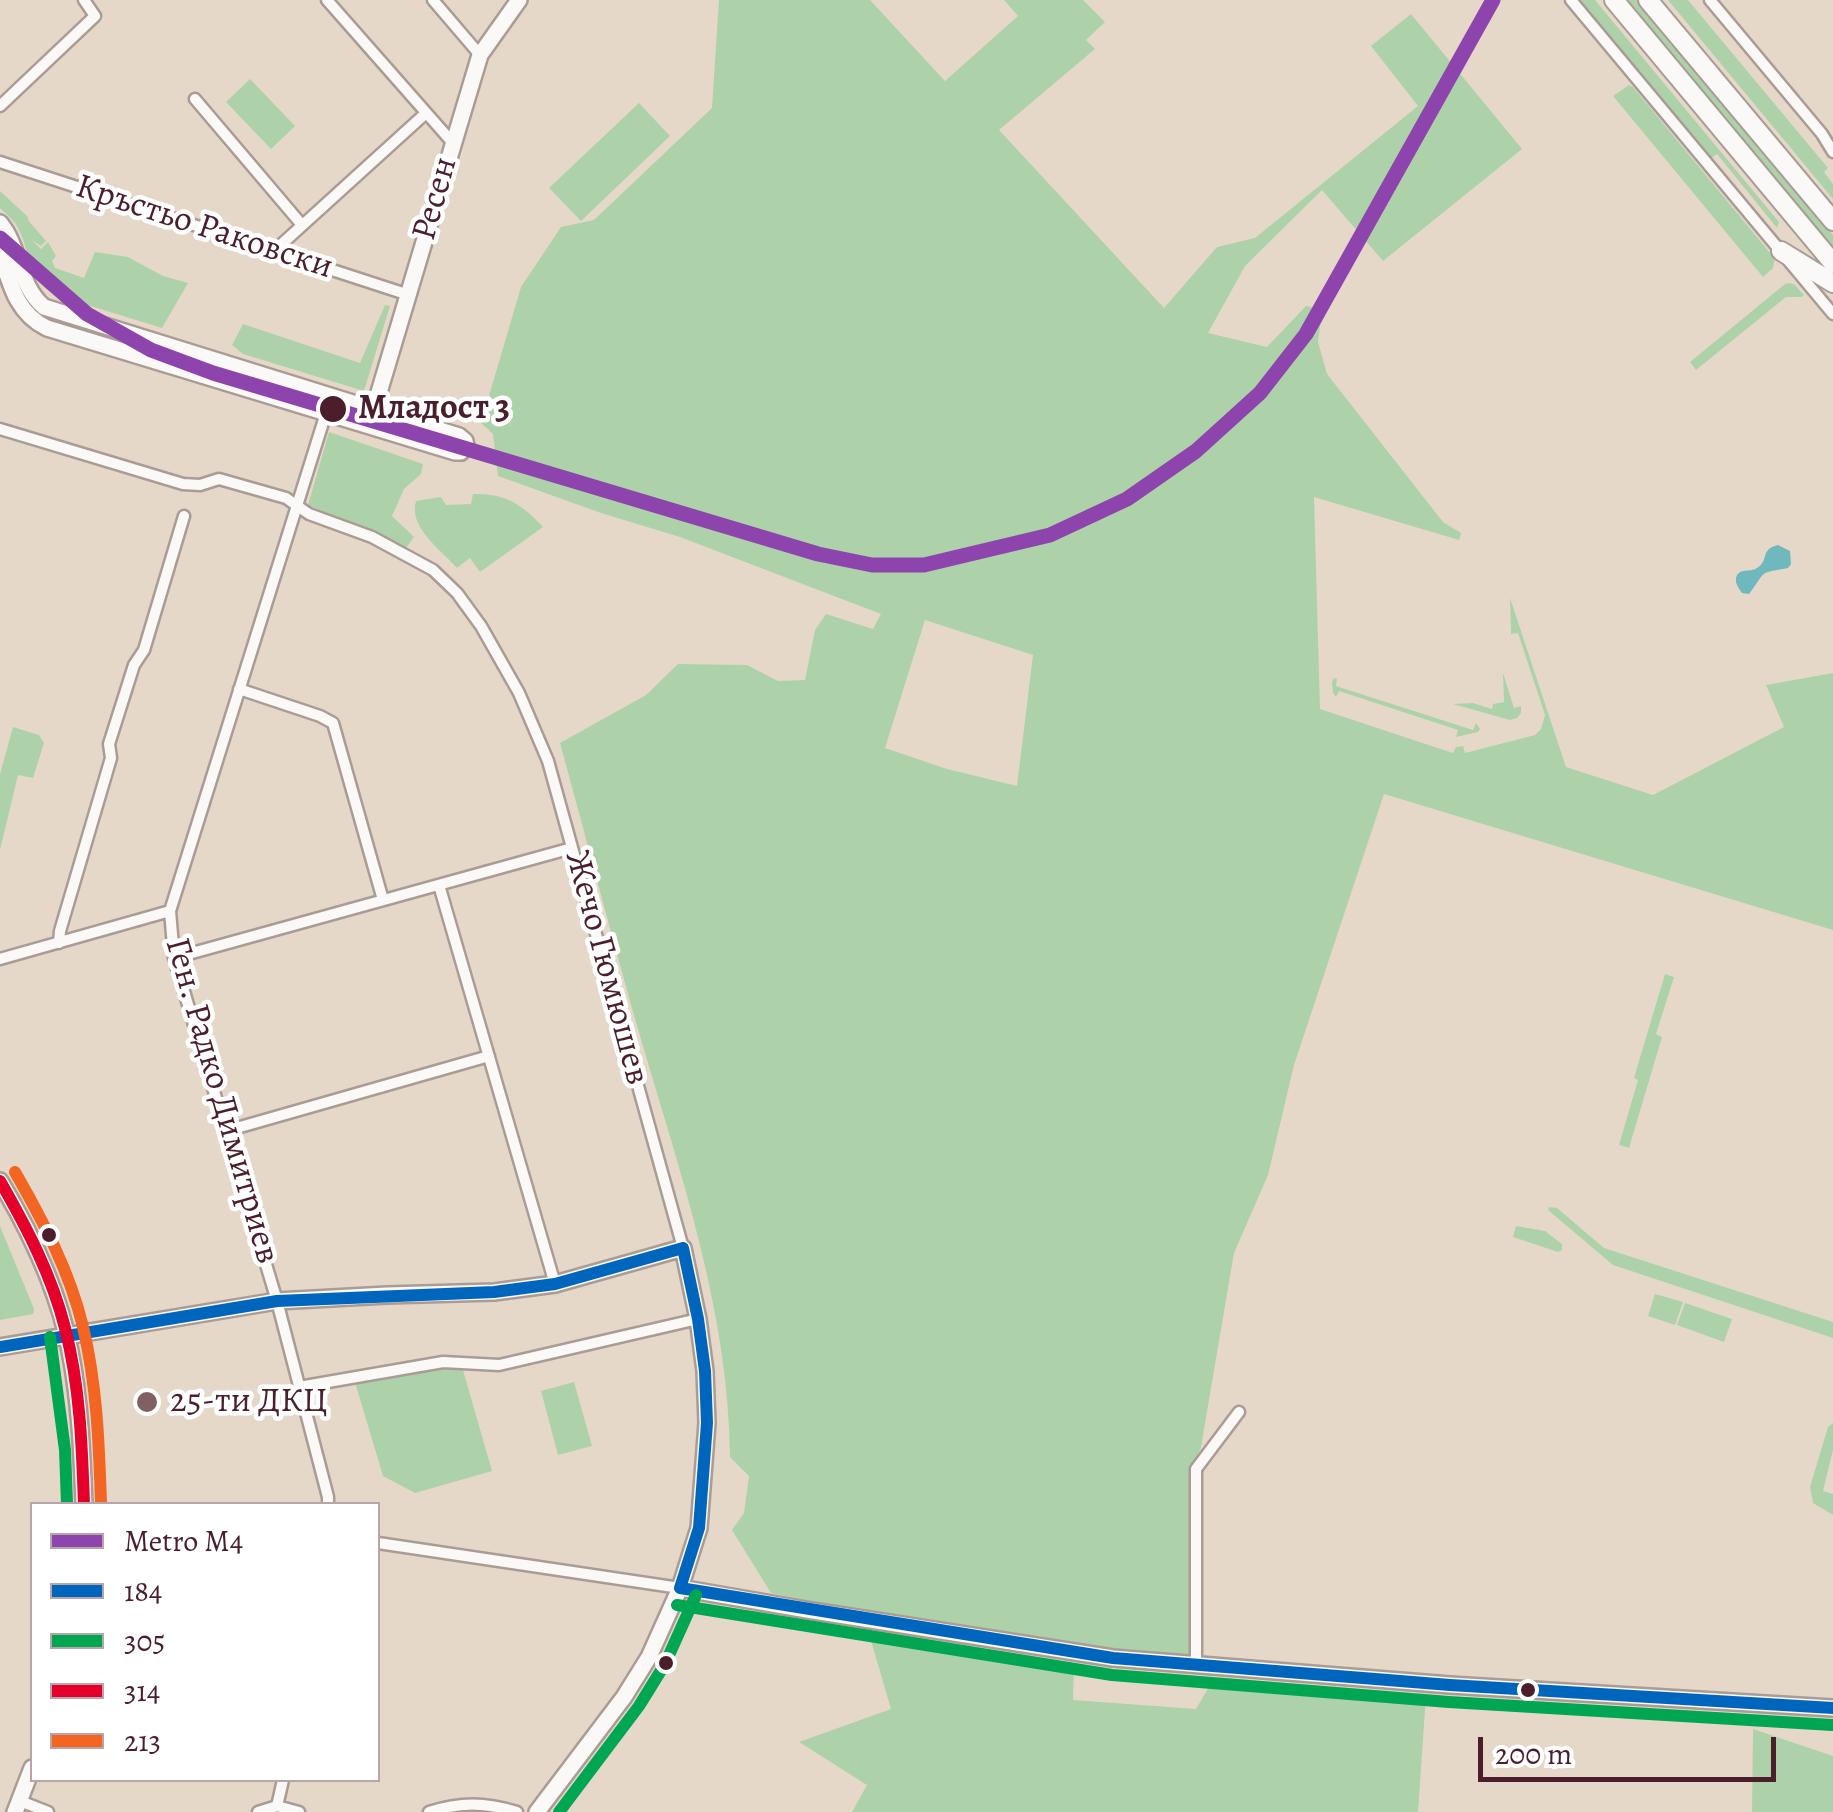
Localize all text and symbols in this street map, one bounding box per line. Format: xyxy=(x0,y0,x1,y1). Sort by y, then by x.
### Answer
street label: Ресен xyxy=(404,153,468,245)
street label: Кръстьо Раковски xyxy=(70,167,338,289)
place label: Младост 3 xyxy=(358,388,510,430)
marker: Младост 3 xyxy=(317,393,349,425)
street label: Жечо Гюмюшев xyxy=(555,847,657,1089)
street label: Ген. Радко Димитриев xyxy=(154,933,288,1269)
unlabelled marker xyxy=(39,1225,59,1245)
place label: 25-ти ДКЦ xyxy=(170,1381,328,1423)
marker: 25-ти ДКЦ xyxy=(134,1389,160,1415)
legend xyxy=(30,1502,380,1782)
text: Metro M4 xyxy=(124,1521,243,1561)
text: 184 xyxy=(124,1571,162,1611)
text: 305 xyxy=(124,1621,165,1661)
unlabelled marker xyxy=(656,1653,676,1673)
text: 314 xyxy=(124,1671,160,1711)
unlabelled marker xyxy=(1518,1680,1538,1700)
scale bar xyxy=(1483,1717,1780,1779)
text: 213 xyxy=(124,1721,161,1761)
text: 200 m xyxy=(1495,1734,1572,1774)

